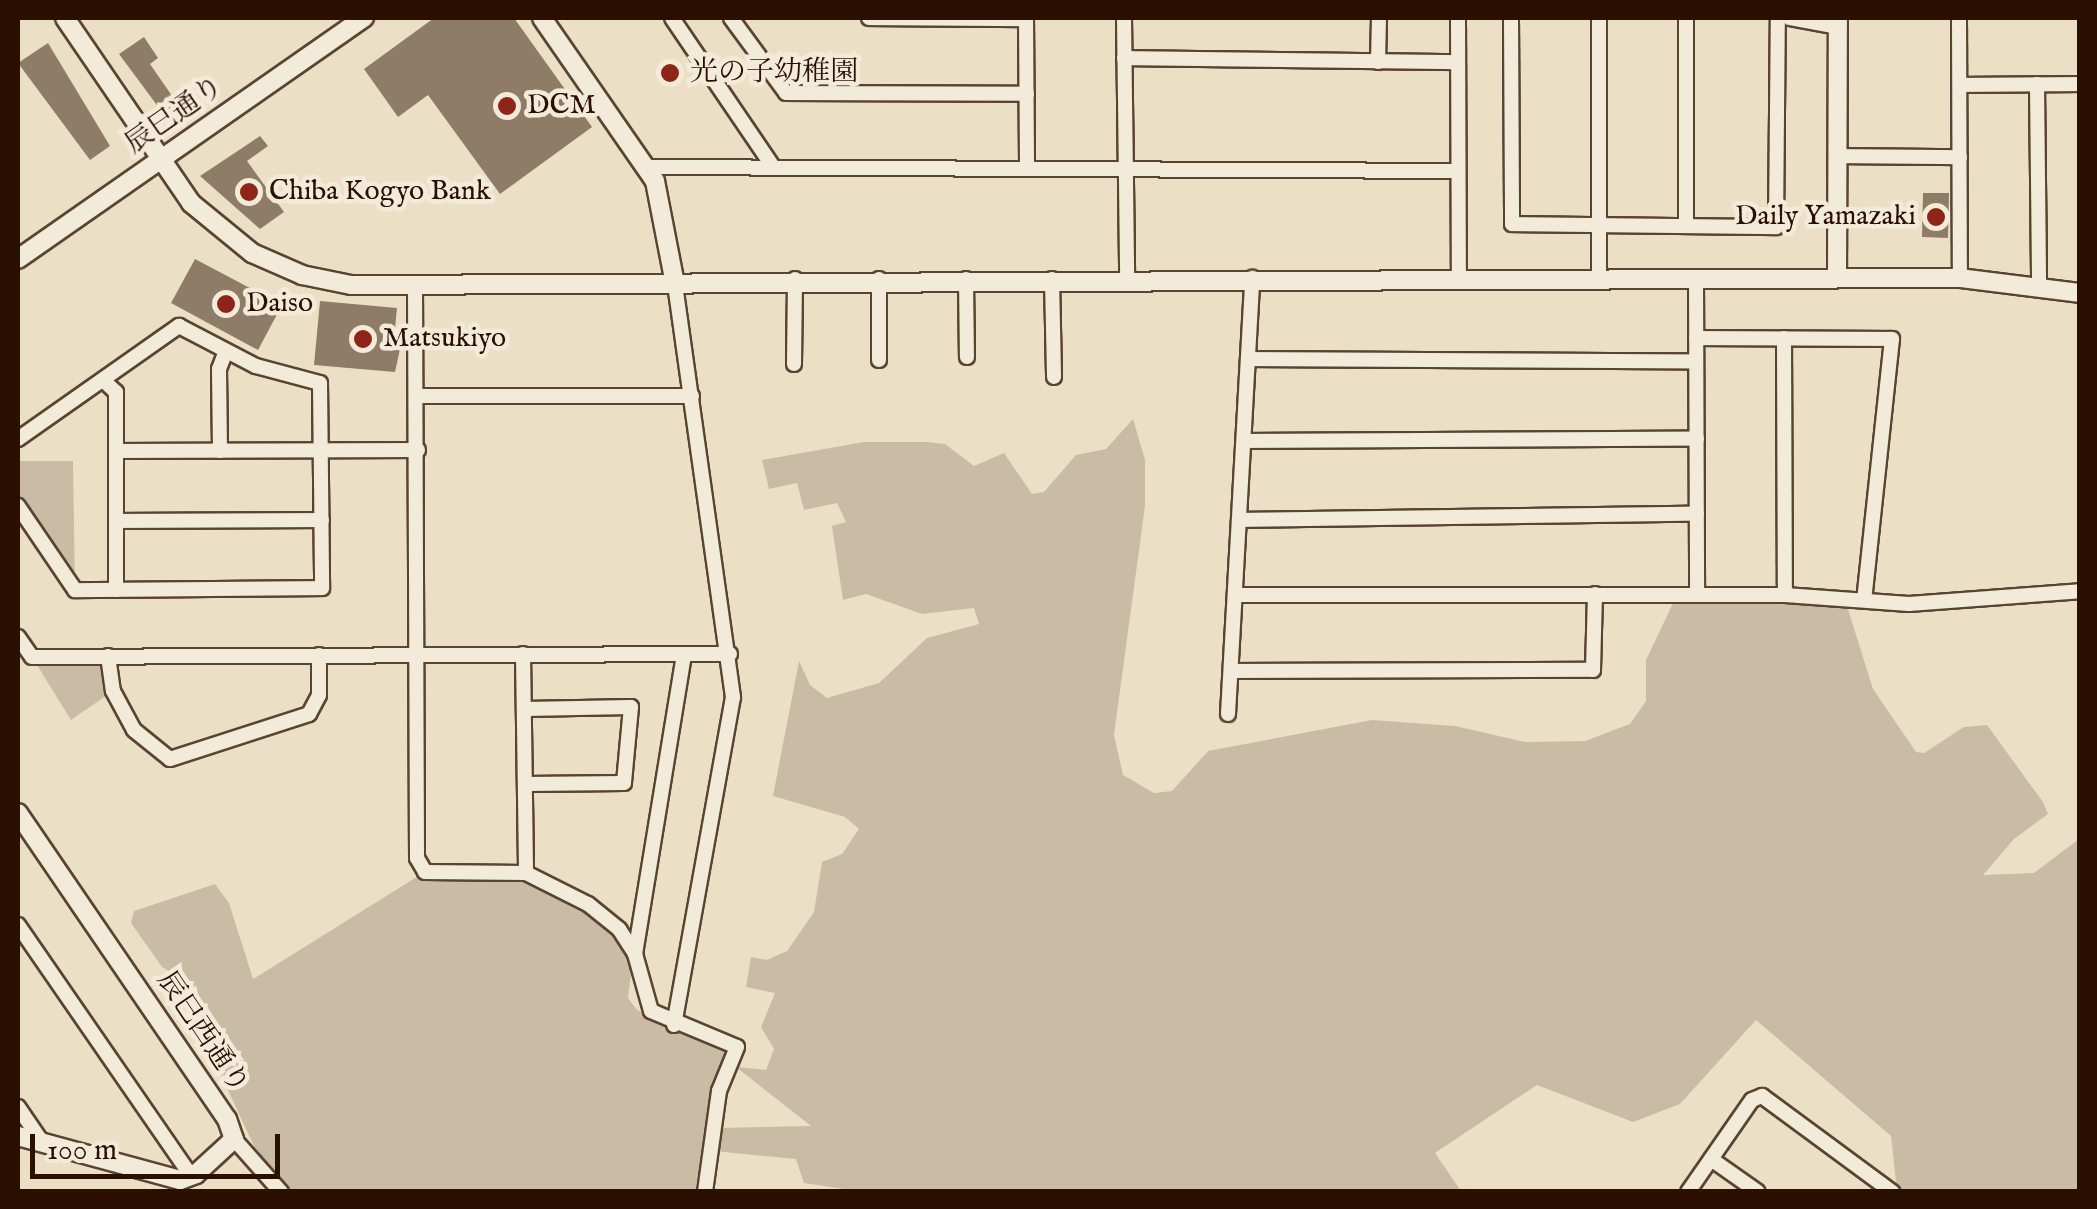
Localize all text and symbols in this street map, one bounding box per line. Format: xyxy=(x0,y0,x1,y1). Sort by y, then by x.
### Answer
place label: 光の子幼稚園 xyxy=(690,56,858,90)
marker: 光の子幼稚園 xyxy=(659,62,681,84)
street label: 辰巳通り xyxy=(119,70,231,162)
place label: DCM xyxy=(527,89,596,123)
marker: DCM xyxy=(496,95,518,117)
place label: Chiba Kogyo Bank xyxy=(269,175,491,209)
marker: Chiba Kogyo Bank xyxy=(238,181,260,203)
place label: Daily Yamazaki xyxy=(1735,200,1916,234)
marker: Daily Yamazaki xyxy=(1925,206,1947,228)
place label: Daiso xyxy=(246,287,313,321)
marker: Daiso xyxy=(215,293,237,315)
place label: Matsukiyo xyxy=(383,322,506,356)
marker: Matsukiyo xyxy=(352,328,374,350)
street label: 辰巳西通り xyxy=(149,966,255,1100)
scale bar xyxy=(35,1114,285,1176)
text: 100 m xyxy=(47,1132,117,1170)

